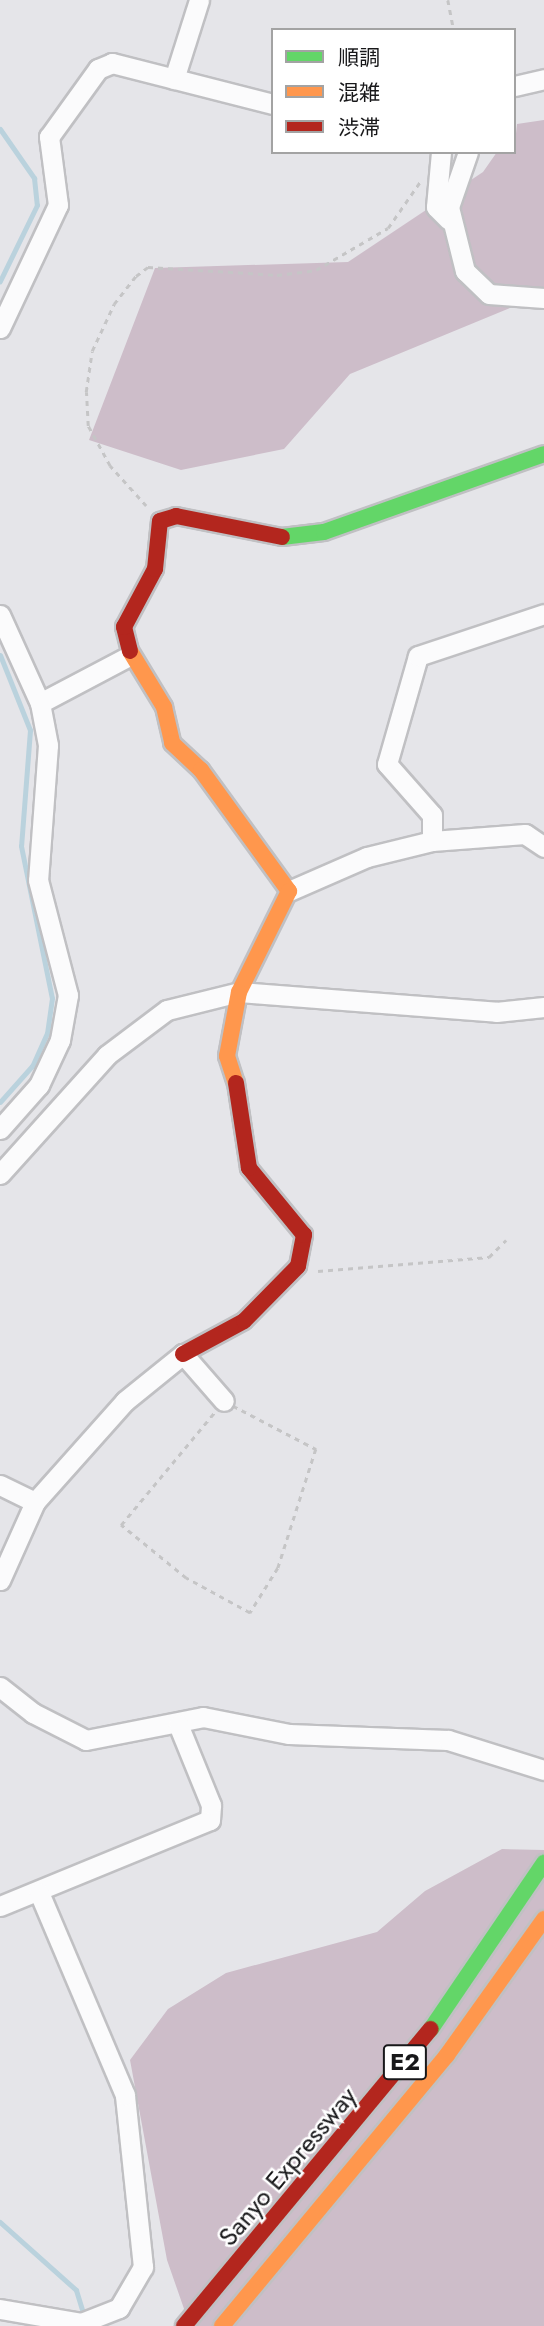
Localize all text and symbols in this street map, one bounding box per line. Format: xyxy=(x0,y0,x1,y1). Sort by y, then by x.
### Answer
legend xyxy=(271,28,516,154)
text: 順調 xyxy=(338,43,380,73)
text: 混雑 xyxy=(338,78,380,108)
text: 渋滞 xyxy=(338,113,380,143)
road number: E2 xyxy=(382,2041,428,2082)
street label: Sanyo Expressway xyxy=(213,2081,363,2253)

